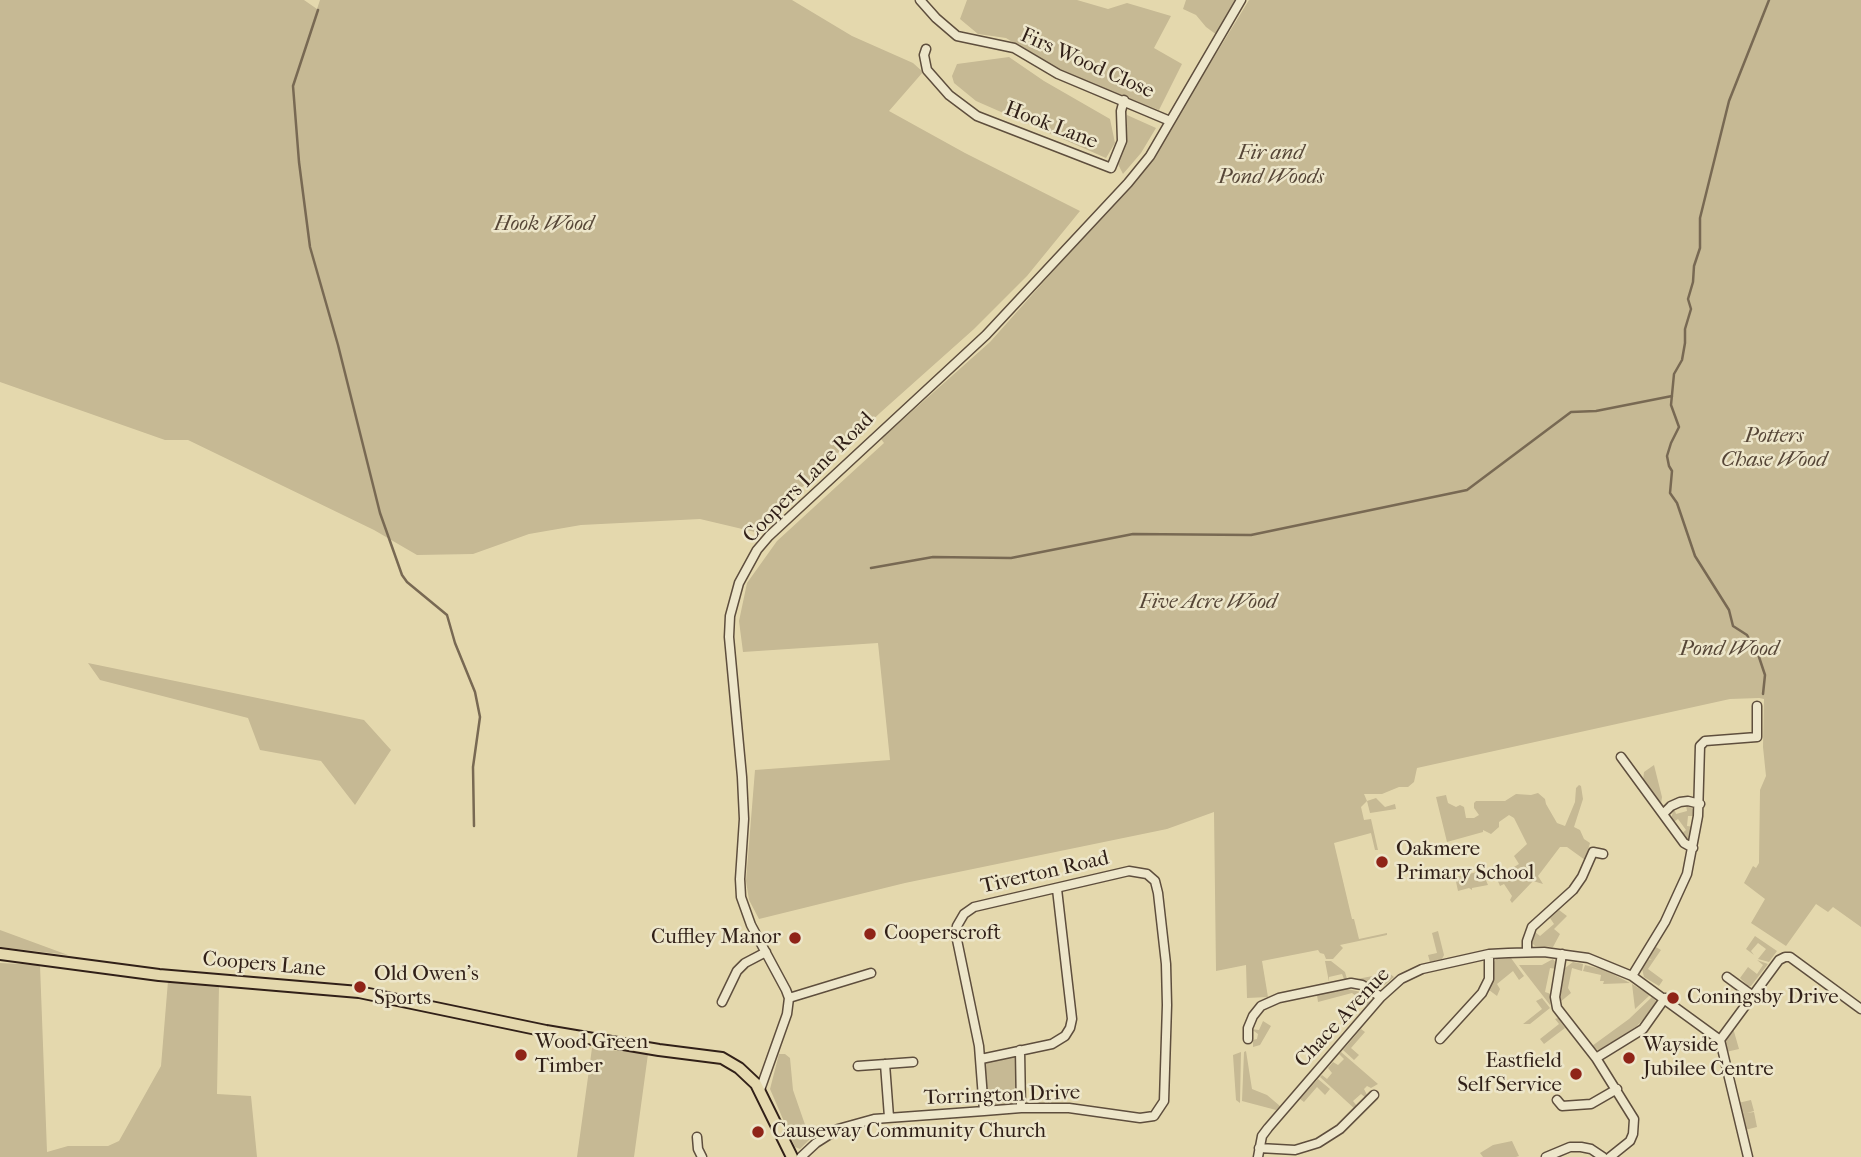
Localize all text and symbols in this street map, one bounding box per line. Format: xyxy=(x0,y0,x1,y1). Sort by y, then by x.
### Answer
street label: Firs Wood Close xyxy=(1016,23,1158,105)
street label: Hook Lane xyxy=(1001,97,1101,155)
park label: Fir and Pond Woods xyxy=(1218,141,1324,191)
park label: Hook Wood xyxy=(494,212,594,238)
street label: Coopers Lane Road xyxy=(738,407,880,549)
park label: Potters Chase Wood xyxy=(1721,424,1827,474)
park label: Five Acre Wood xyxy=(1139,590,1277,616)
park label: Pond Wood xyxy=(1679,637,1779,663)
place label: Oakmere Primary School xyxy=(1396,837,1534,887)
street label: Tiverton Road xyxy=(979,846,1111,900)
marker: Oakmere Primary School xyxy=(1374,854,1390,870)
place label: Cooperscroft xyxy=(884,921,1001,947)
place label: Cuffley Manor xyxy=(651,925,781,951)
marker: Cooperscroft xyxy=(862,926,878,942)
marker: Cuffley Manor xyxy=(787,930,803,946)
street label: Coopers Lane xyxy=(201,947,327,983)
place label: Old Owen's Sports xyxy=(374,962,479,1012)
street label: Chace Avenue xyxy=(1290,963,1396,1073)
marker: Old Owen's Sports xyxy=(352,979,368,995)
place label: Coningsby Drive xyxy=(1687,985,1839,1011)
marker: Coningsby Drive xyxy=(1665,990,1681,1006)
place label: Wood Green Timber xyxy=(535,1030,648,1080)
place label: Wayside Jubilee Centre xyxy=(1643,1033,1774,1083)
marker: Wood Green Timber xyxy=(513,1047,529,1063)
place label: Eastfield Self Service xyxy=(1457,1049,1562,1099)
marker: Wayside Jubilee Centre xyxy=(1621,1050,1637,1066)
marker: Eastfield Self Service xyxy=(1568,1066,1584,1082)
street label: Torrington Drive xyxy=(923,1081,1081,1111)
place label: Causeway Community Church xyxy=(772,1119,1046,1145)
marker: Causeway Community Church xyxy=(750,1124,766,1140)

